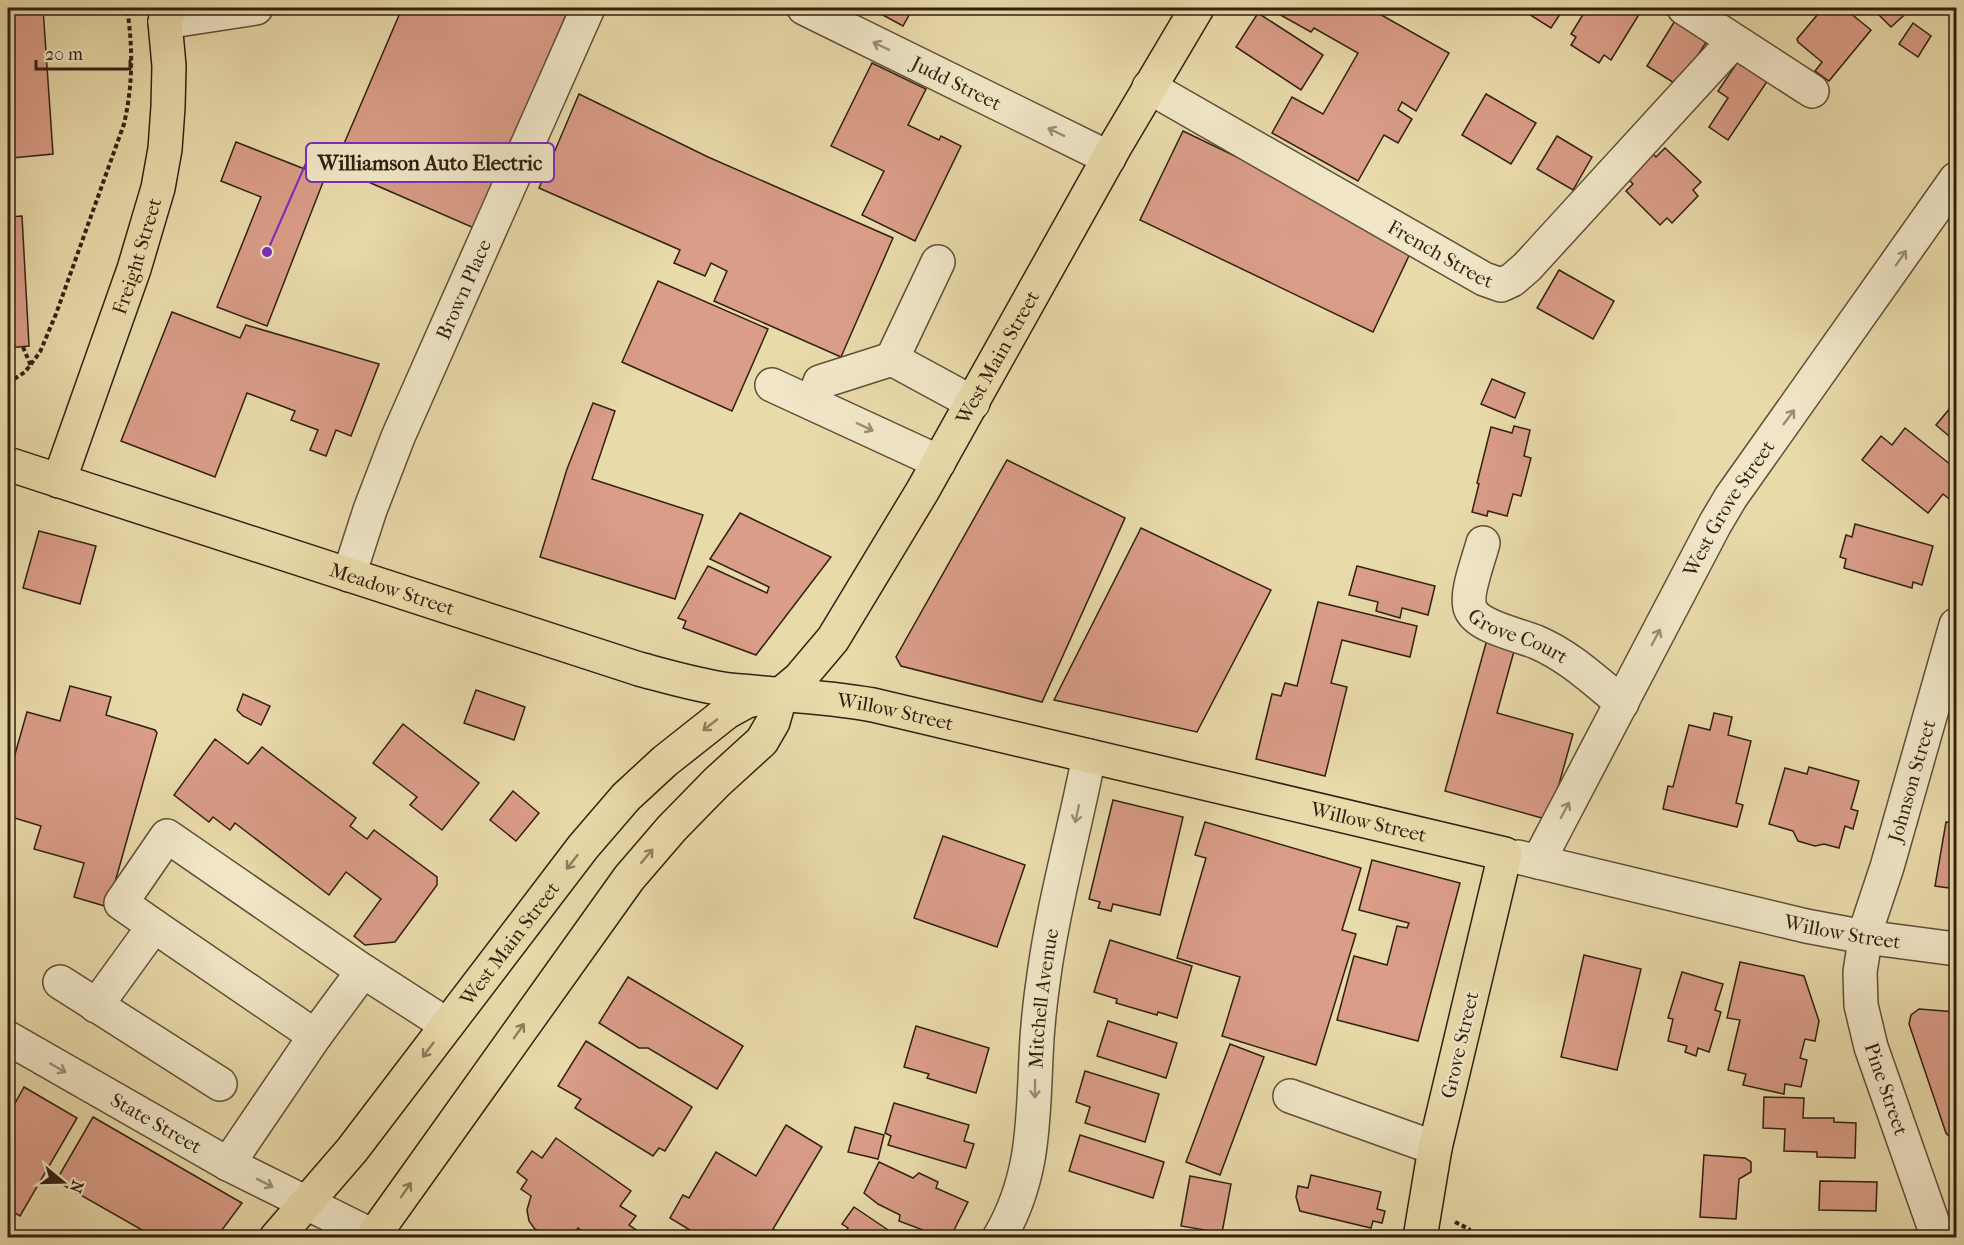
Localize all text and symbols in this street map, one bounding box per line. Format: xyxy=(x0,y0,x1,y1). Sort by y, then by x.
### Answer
scale bar xyxy=(36,33,130,71)
one-way arrow xyxy=(873,39,891,51)
text: 20 m xyxy=(45,44,83,65)
street label: Judd Street xyxy=(906,50,1005,115)
one-way arrow xyxy=(1048,126,1066,138)
callout: Williamson Auto Electric xyxy=(306,143,554,182)
text: Williamson Auto Electric xyxy=(317,151,542,175)
street label: Freight Street xyxy=(107,195,166,317)
street label: French Street xyxy=(1384,215,1496,293)
street label: Brown Place xyxy=(431,235,496,343)
one-way arrow xyxy=(1895,250,1907,266)
street label: West Main Street xyxy=(950,286,1044,429)
one-way arrow xyxy=(1782,409,1795,425)
one-way arrow xyxy=(856,422,874,434)
street label: West Grove Street xyxy=(1678,436,1779,581)
street label: Meadow Street xyxy=(327,558,458,620)
street label: Grove Court xyxy=(1463,604,1572,668)
one-way arrow xyxy=(1651,629,1662,647)
street label: Willow Street xyxy=(835,688,956,735)
street label: Johnson Street xyxy=(1883,717,1940,847)
one-way arrow xyxy=(702,719,718,732)
street label: Willow Street xyxy=(1308,797,1429,847)
one-way arrow xyxy=(1559,802,1571,819)
one-way arrow xyxy=(1071,803,1082,823)
one-way arrow xyxy=(640,849,653,865)
one-way arrow xyxy=(565,854,578,870)
street label: West Main Street xyxy=(454,877,564,1011)
street label: Willow Street xyxy=(1781,909,1902,953)
street label: Mitchell Avenue xyxy=(1024,926,1063,1069)
street label: Grove Street xyxy=(1437,989,1483,1101)
one-way arrow xyxy=(513,1023,525,1039)
street label: Pine Street xyxy=(1859,1040,1913,1138)
one-way arrow xyxy=(422,1042,434,1058)
one-way arrow xyxy=(49,1062,66,1074)
one-way arrow xyxy=(1029,1078,1041,1098)
street label: State Street xyxy=(107,1088,206,1158)
north arrow xyxy=(33,1152,93,1212)
one-way arrow xyxy=(256,1177,273,1189)
text: N xyxy=(65,1178,88,1196)
one-way arrow xyxy=(400,1182,412,1198)

